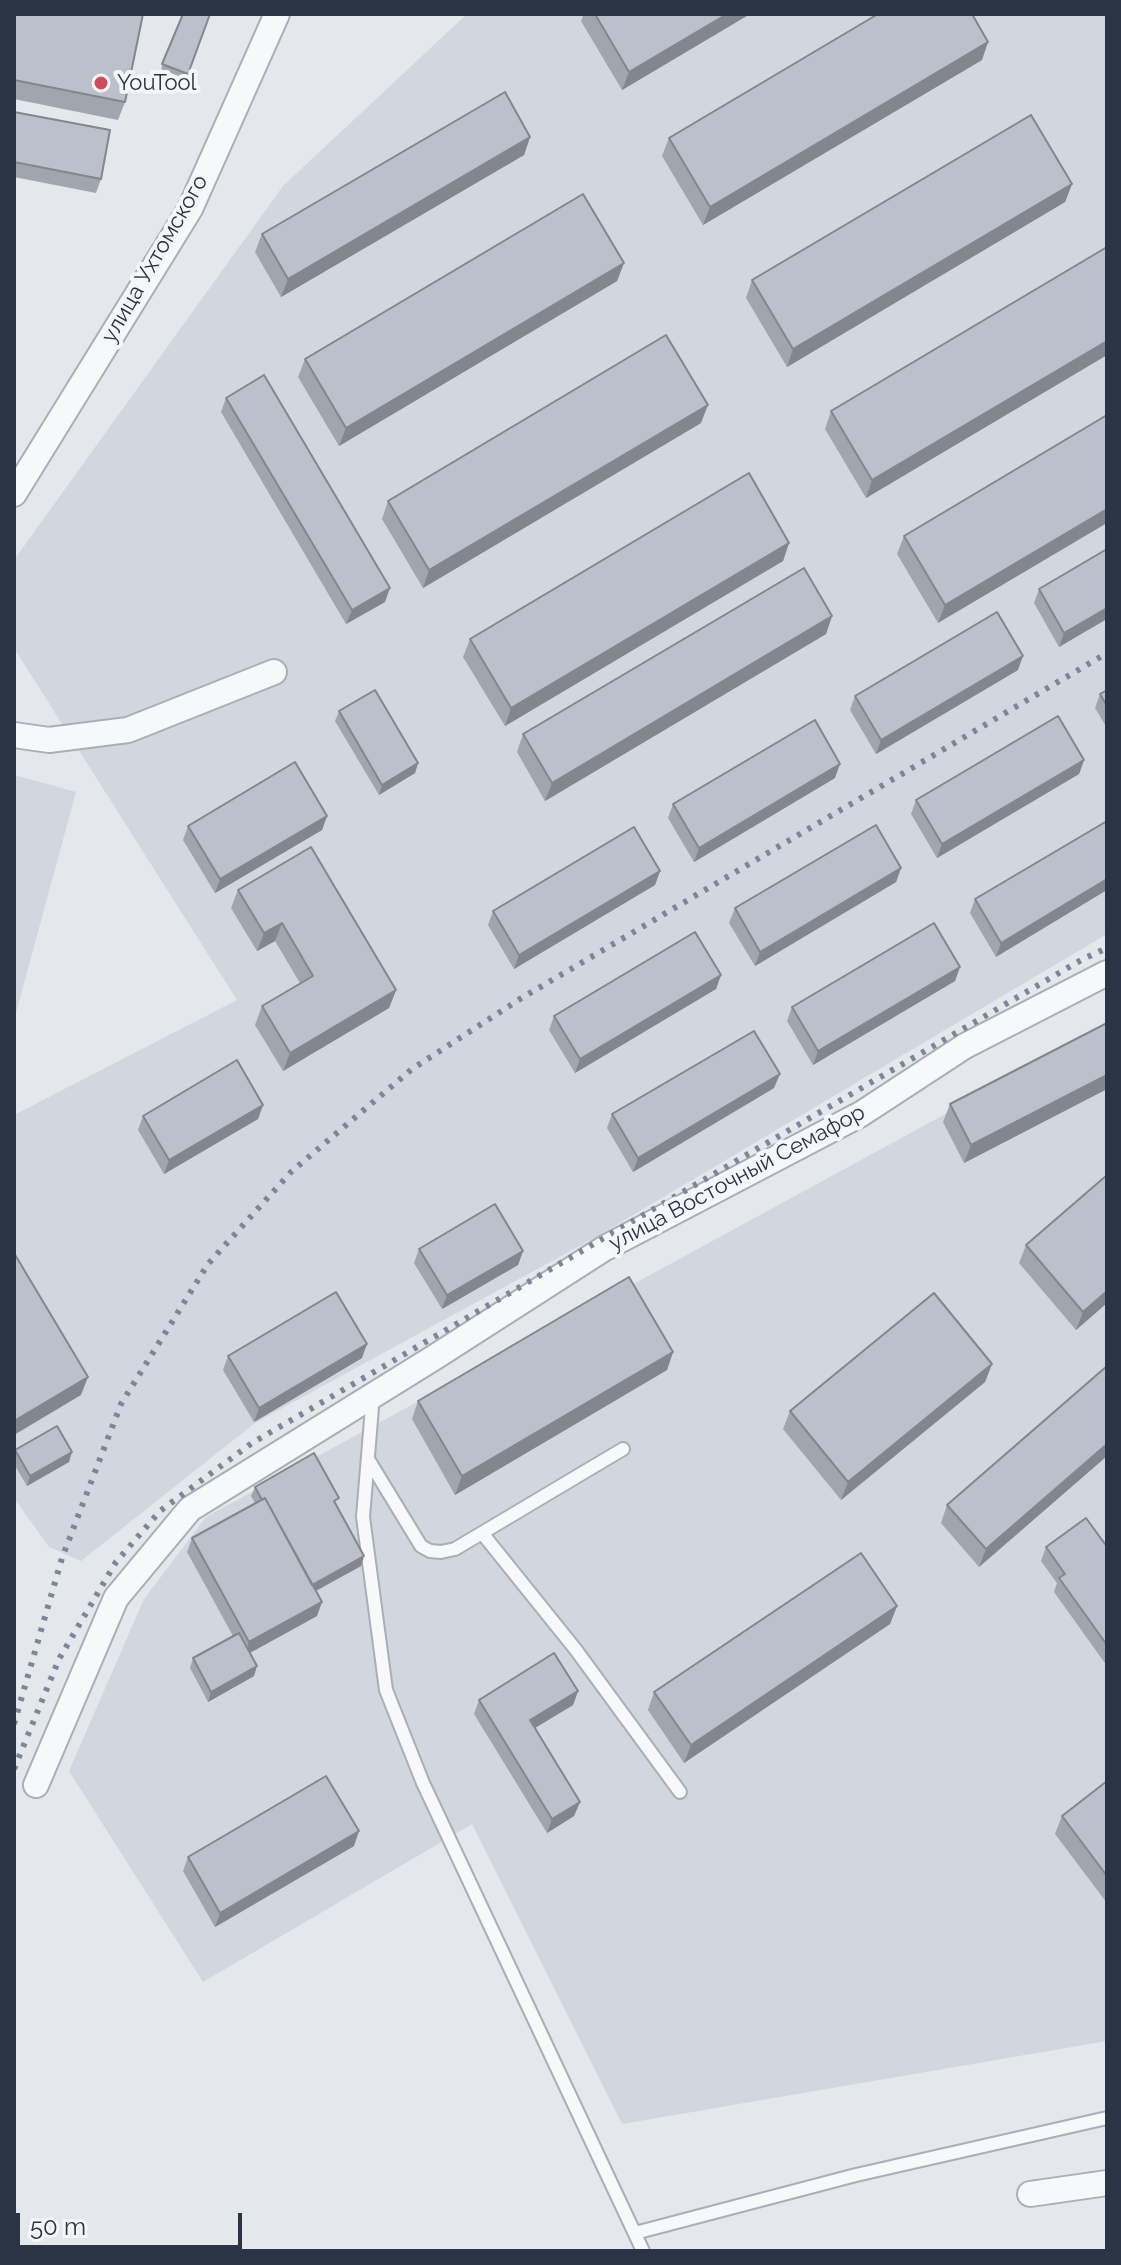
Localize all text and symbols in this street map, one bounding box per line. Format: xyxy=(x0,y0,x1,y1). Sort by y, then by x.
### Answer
place label: YouTool xyxy=(117,70,197,96)
marker: YouTool xyxy=(92,74,110,92)
street label: улица Ухтомского xyxy=(96,170,214,348)
street label: улица Восточный Семафор xyxy=(604,1099,870,1257)
scale bar xyxy=(20,2197,246,2247)
text: 50 m xyxy=(30,2212,86,2241)

